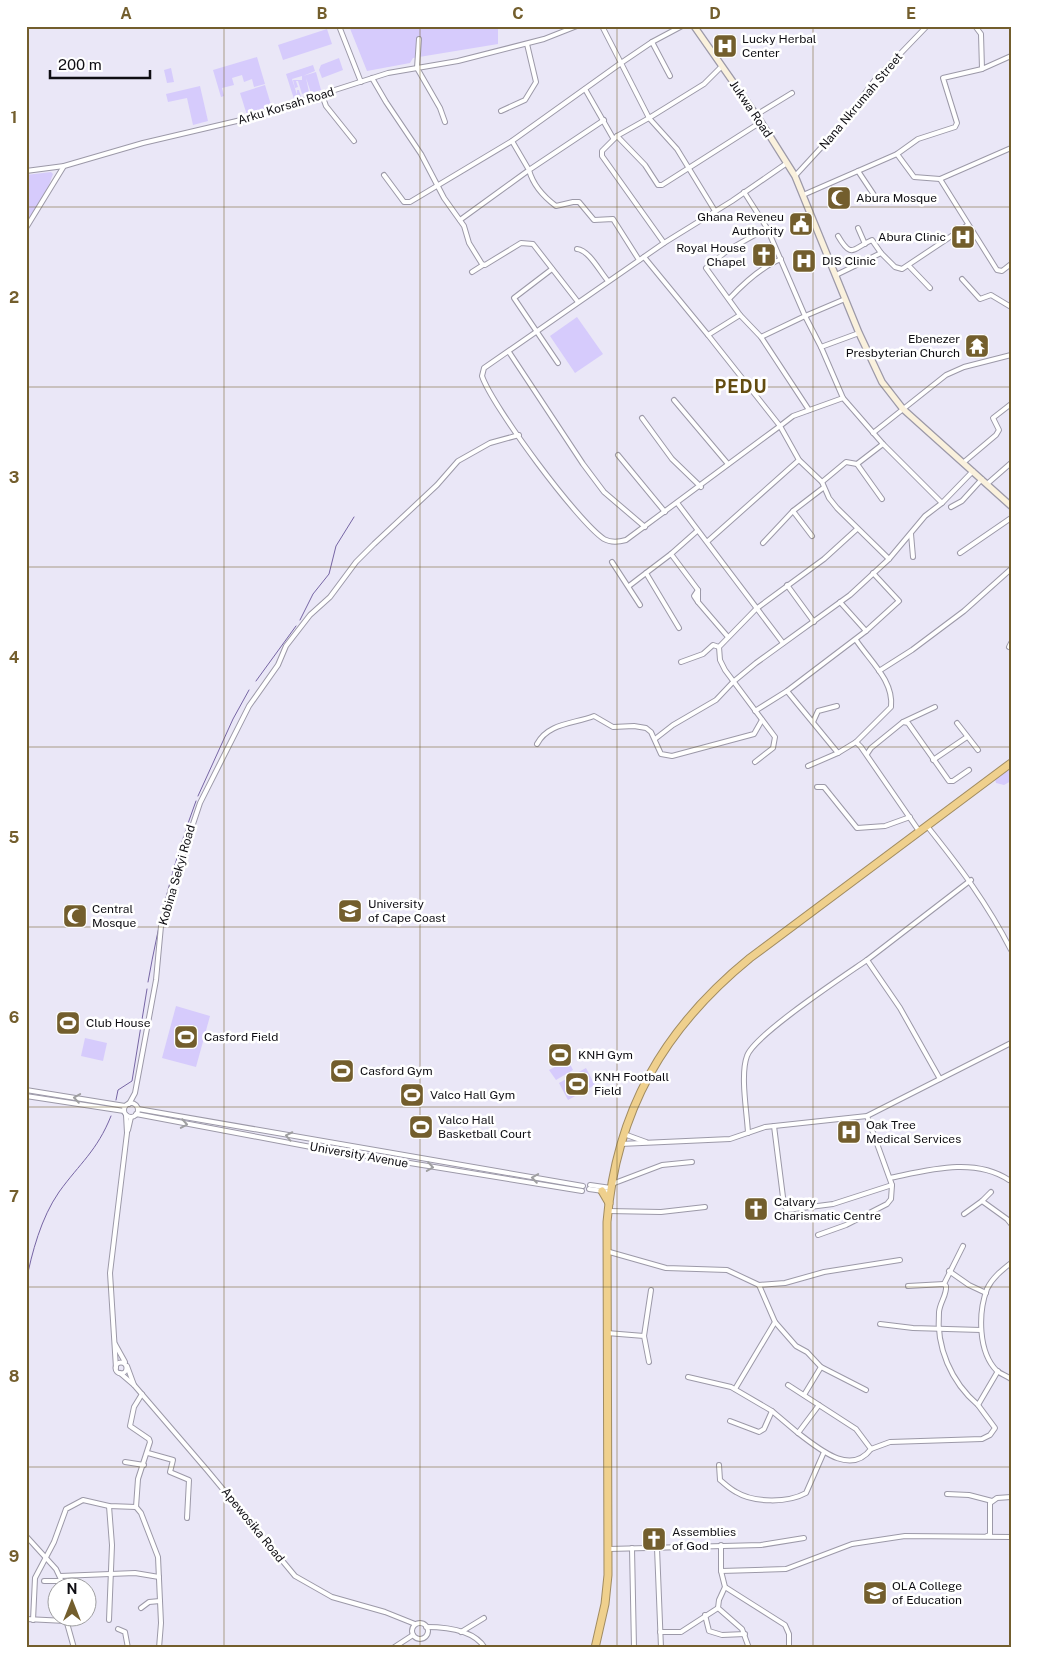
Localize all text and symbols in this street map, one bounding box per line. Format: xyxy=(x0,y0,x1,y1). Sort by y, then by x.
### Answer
text: A xyxy=(120,4,132,23)
text: B xyxy=(317,4,328,23)
text: C xyxy=(512,4,524,23)
text: D xyxy=(709,4,721,23)
text: E xyxy=(906,4,916,23)
place label: Lucky Herbal Center xyxy=(742,32,817,60)
hospital icon: Lucky Herbal Center xyxy=(712,33,738,59)
scale bar xyxy=(50,48,150,80)
street label: Nana Nkrumah Street xyxy=(817,50,906,152)
text: 200 m xyxy=(58,56,102,73)
street label: Jukwa Road xyxy=(727,78,775,140)
street label: Arku Korsah Road xyxy=(236,85,336,127)
text: 1 xyxy=(11,108,17,127)
mosque icon: Abura Mosque xyxy=(826,185,852,211)
place label: Abura Mosque xyxy=(856,191,937,205)
place label: Ghana Reveneu Authority xyxy=(697,210,785,238)
public building icon: Ghana Reveneu Authority xyxy=(788,211,814,237)
hospital icon: Abura Clinic xyxy=(950,224,976,250)
place label: Abura Clinic xyxy=(878,230,946,244)
place label: Royal House Chapel xyxy=(676,241,746,269)
church icon: Royal House Chapel xyxy=(751,242,777,268)
hospital icon: DIS Clinic xyxy=(791,248,817,274)
place label: DIS Clinic xyxy=(822,254,876,268)
text: 2 xyxy=(9,288,19,307)
place label: Ebenezer Presbyterian Church xyxy=(846,332,960,360)
temple icon: Ebenezer Presbyterian Church xyxy=(964,333,990,359)
district label: PEDU xyxy=(714,376,768,397)
text: 3 xyxy=(9,468,19,487)
text: 4 xyxy=(9,648,20,667)
street label: Kobina Sekyi Road xyxy=(156,823,198,927)
text: 5 xyxy=(9,828,20,847)
place label: University of Cape Coast xyxy=(368,897,446,925)
school or university icon: University of Cape Coast xyxy=(337,898,363,924)
place label: Central Mosque xyxy=(92,902,136,930)
mosque icon: Central Mosque xyxy=(62,903,88,929)
text: 6 xyxy=(9,1008,19,1027)
sports icon: Club House xyxy=(55,1010,81,1036)
place label: Club House xyxy=(86,1016,151,1030)
sports icon: Casford Field xyxy=(173,1024,199,1050)
place label: Casford Field xyxy=(204,1030,278,1044)
sports icon: KNH Gym xyxy=(547,1042,573,1068)
place label: KNH Gym xyxy=(578,1048,633,1062)
sports icon: Casford Gym xyxy=(329,1058,355,1084)
place label: Casford Gym xyxy=(360,1064,433,1078)
place label: KNH Football Field xyxy=(594,1070,669,1098)
sports icon: KNH Football Field xyxy=(564,1071,590,1097)
sports icon: Valco Hall Gym xyxy=(399,1082,425,1108)
place label: Valco Hall Gym xyxy=(430,1088,515,1102)
one-way arrow xyxy=(73,1093,81,1104)
place label: Valco Hall Basketball Court xyxy=(438,1113,532,1141)
sports icon: Valco Hall Basketball Court xyxy=(408,1114,434,1140)
place label: Oak Tree Medical Services xyxy=(866,1118,961,1146)
one-way arrow xyxy=(180,1119,188,1129)
hospital icon: Oak Tree Medical Services xyxy=(836,1119,862,1145)
one-way arrow xyxy=(284,1131,293,1142)
street label: University Avenue xyxy=(309,1139,410,1171)
one-way arrow xyxy=(426,1161,435,1171)
one-way arrow xyxy=(531,1173,539,1184)
text: 7 xyxy=(9,1187,19,1206)
place label: Calvary Charismatic Centre xyxy=(774,1195,881,1223)
church icon: Calvary Charismatic Centre xyxy=(743,1196,769,1222)
text: 8 xyxy=(9,1367,20,1386)
street label: Apewosika Road xyxy=(219,1485,287,1565)
place label: Assemblies of God xyxy=(672,1525,736,1553)
church icon: Assemblies of God xyxy=(641,1526,667,1552)
text: 9 xyxy=(9,1547,19,1566)
north arrow xyxy=(48,1576,98,1626)
place label: OLA College of Education xyxy=(892,1579,962,1607)
school or university icon: OLA College of Education xyxy=(862,1580,888,1606)
text: N xyxy=(67,1581,77,1597)

